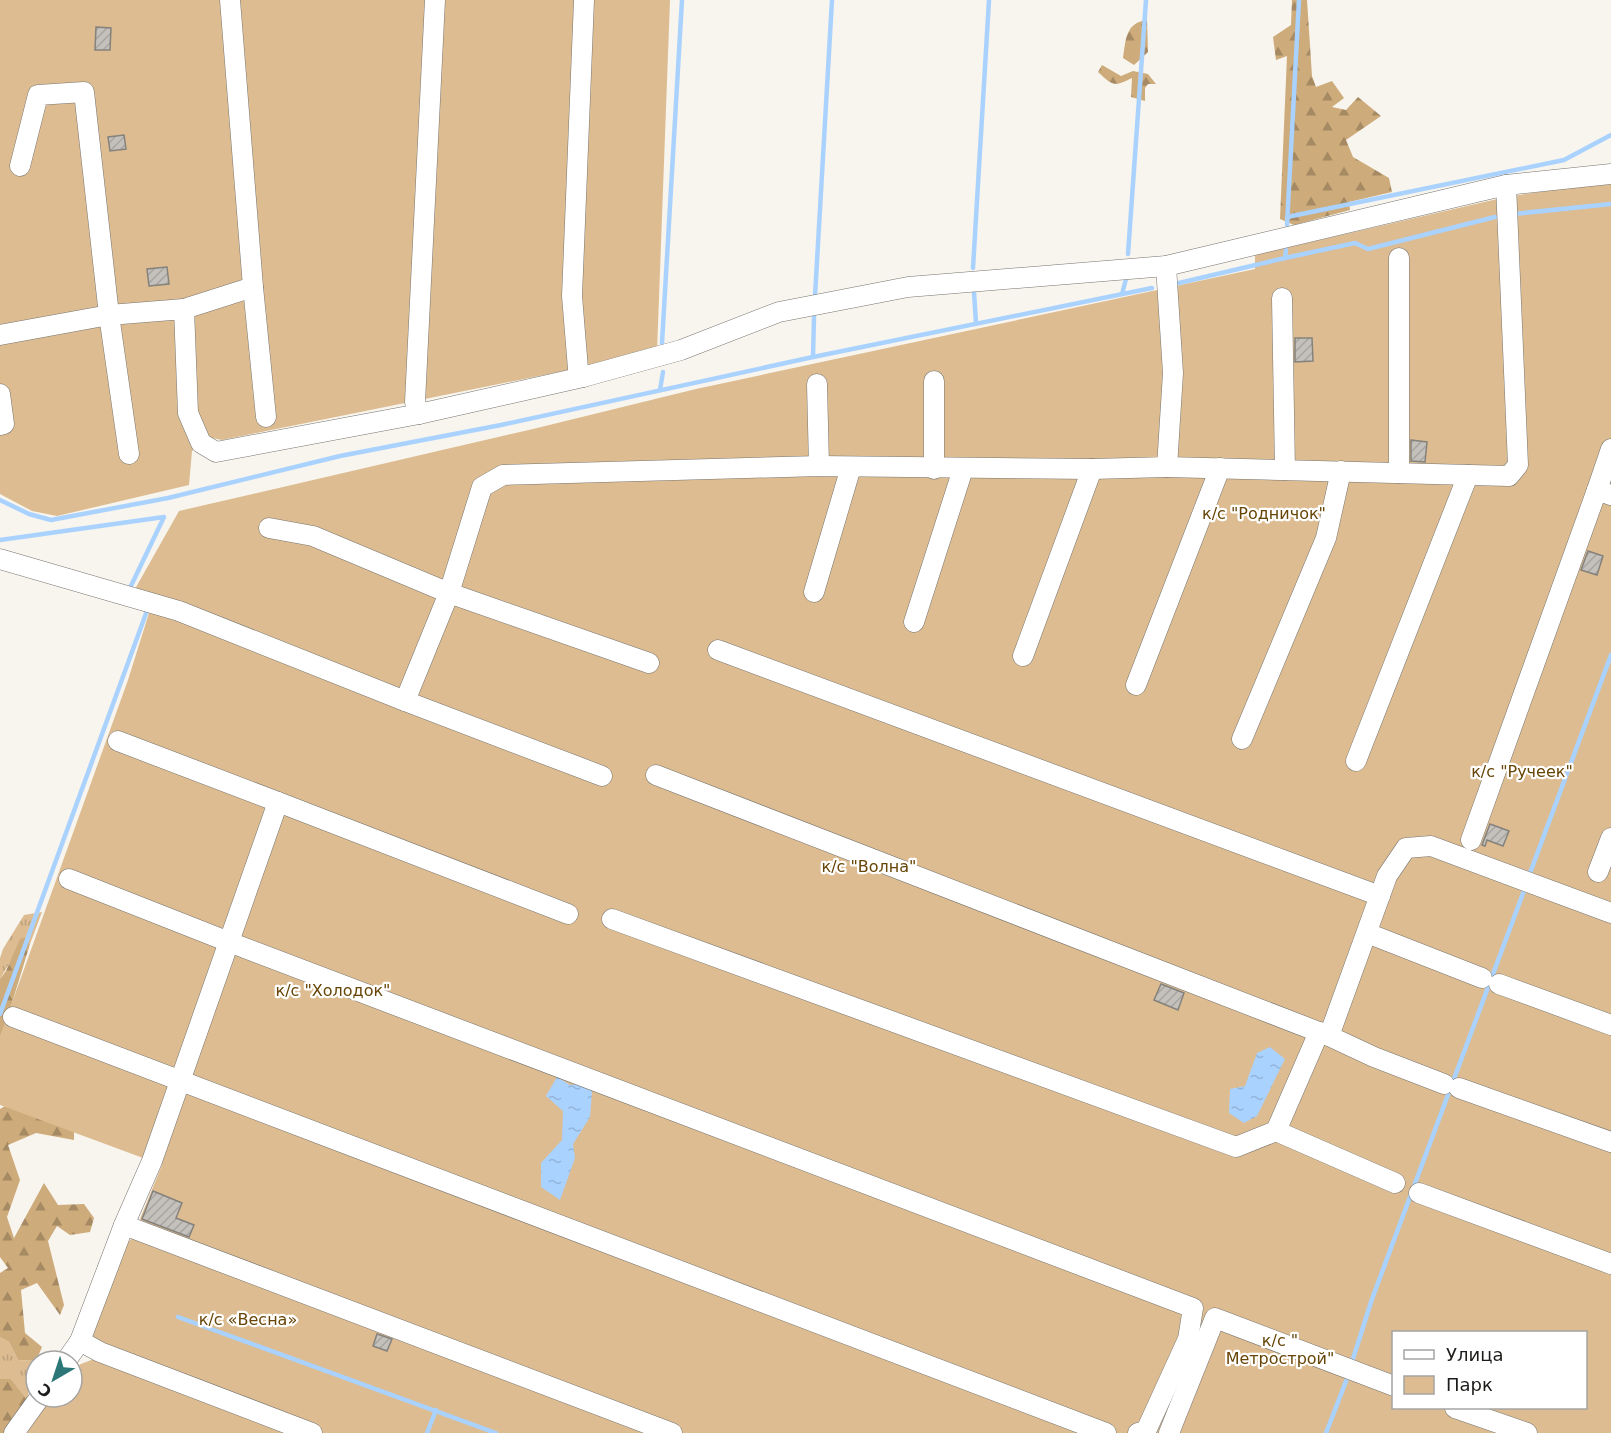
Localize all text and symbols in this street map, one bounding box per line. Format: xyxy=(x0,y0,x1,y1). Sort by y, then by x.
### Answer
park label: к/с "Родничок" xyxy=(1202,504,1326,523)
park label: к/с "Ручеек" xyxy=(1471,762,1573,781)
park label: к/с "Волна" xyxy=(822,857,916,876)
park label: к/с "Холодок" xyxy=(276,981,390,1000)
park label: к/с «Весна» xyxy=(199,1310,297,1329)
park label: к/с " Метрострой" xyxy=(1226,1331,1334,1368)
legend xyxy=(1392,1331,1587,1409)
text: Улица xyxy=(1446,1344,1503,1365)
north arrow xyxy=(24,1349,84,1409)
text: Парк xyxy=(1446,1374,1493,1395)
text: С xyxy=(34,1379,55,1401)

